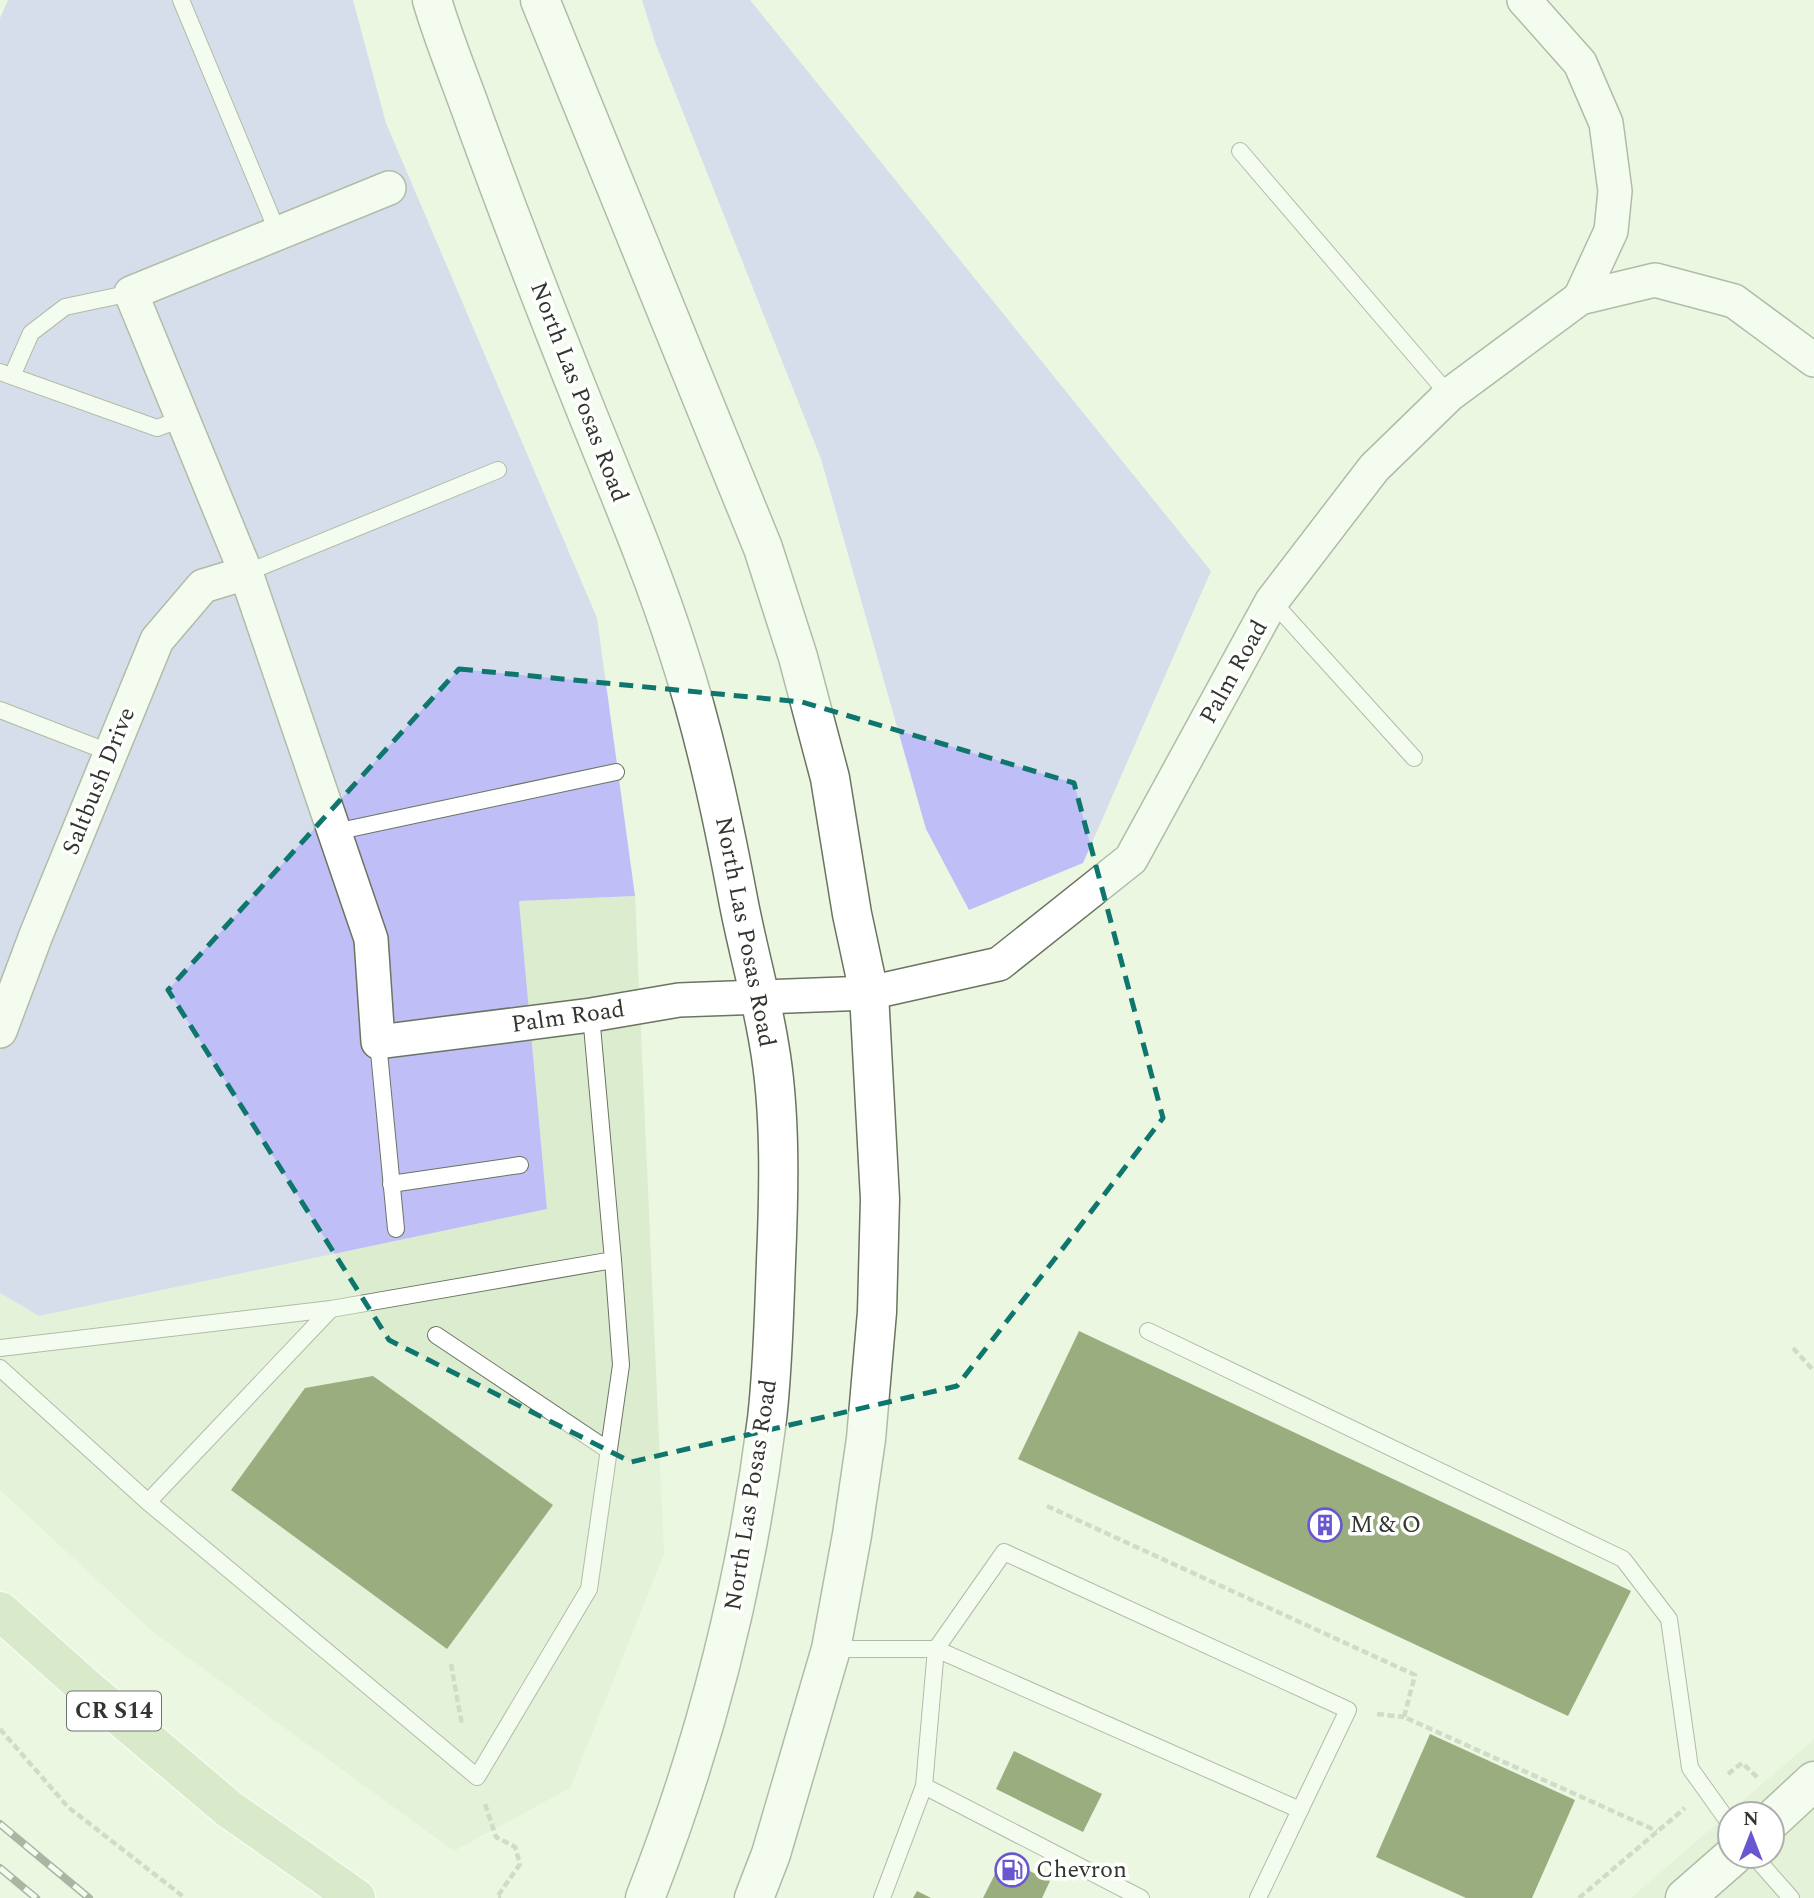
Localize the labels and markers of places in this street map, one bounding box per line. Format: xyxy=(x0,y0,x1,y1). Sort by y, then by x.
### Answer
building icon: M & O xyxy=(1306,1506,1344,1544)
place label: M & O xyxy=(1350,1507,1421,1543)
fuel station icon: Chevron xyxy=(993,1851,1031,1889)
place label: Chevron xyxy=(1036,1852,1127,1888)

